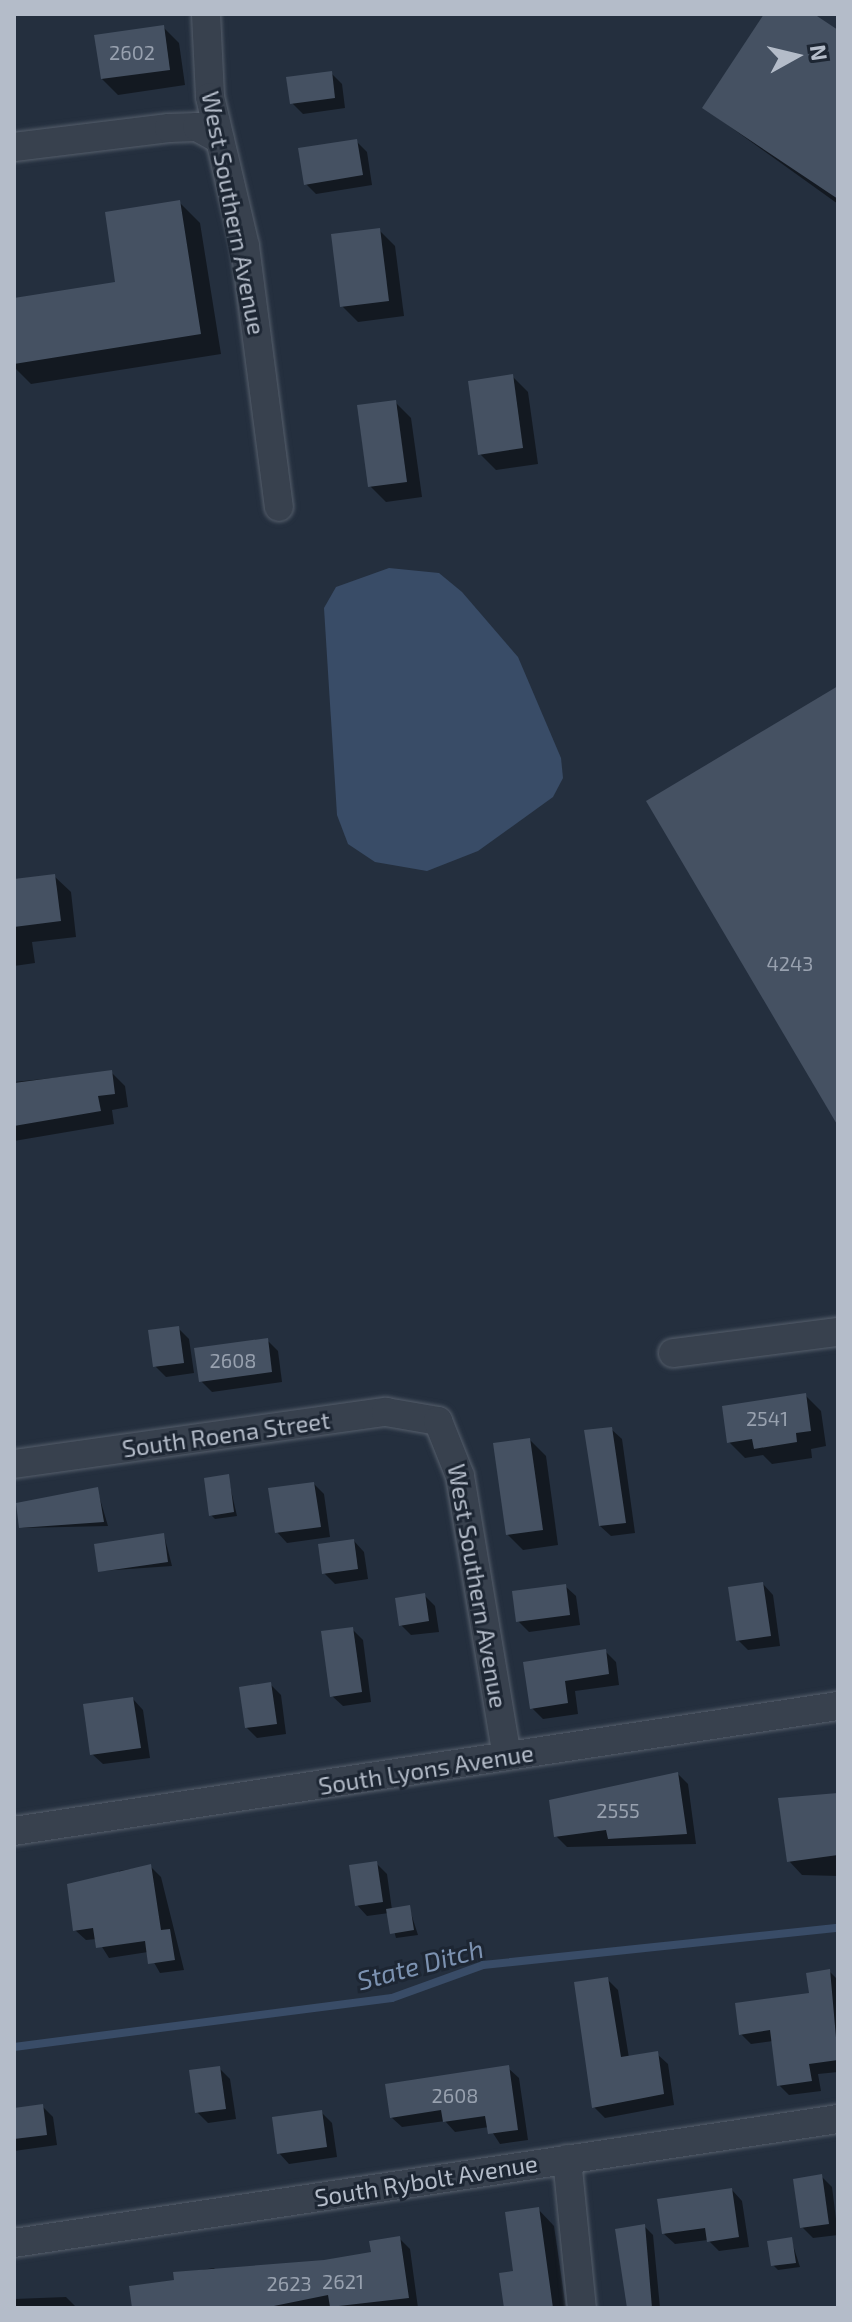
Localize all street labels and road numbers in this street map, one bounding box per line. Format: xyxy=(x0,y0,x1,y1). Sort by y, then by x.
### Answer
street label: West Southern Avenue xyxy=(196,89,272,337)
street label: South Roena Street xyxy=(120,1405,332,1463)
street label: West Southern Avenue xyxy=(442,1461,514,1711)
street label: South Lyons Avenue xyxy=(316,1738,536,1800)
street label: South Rybolt Avenue xyxy=(312,2148,540,2212)

